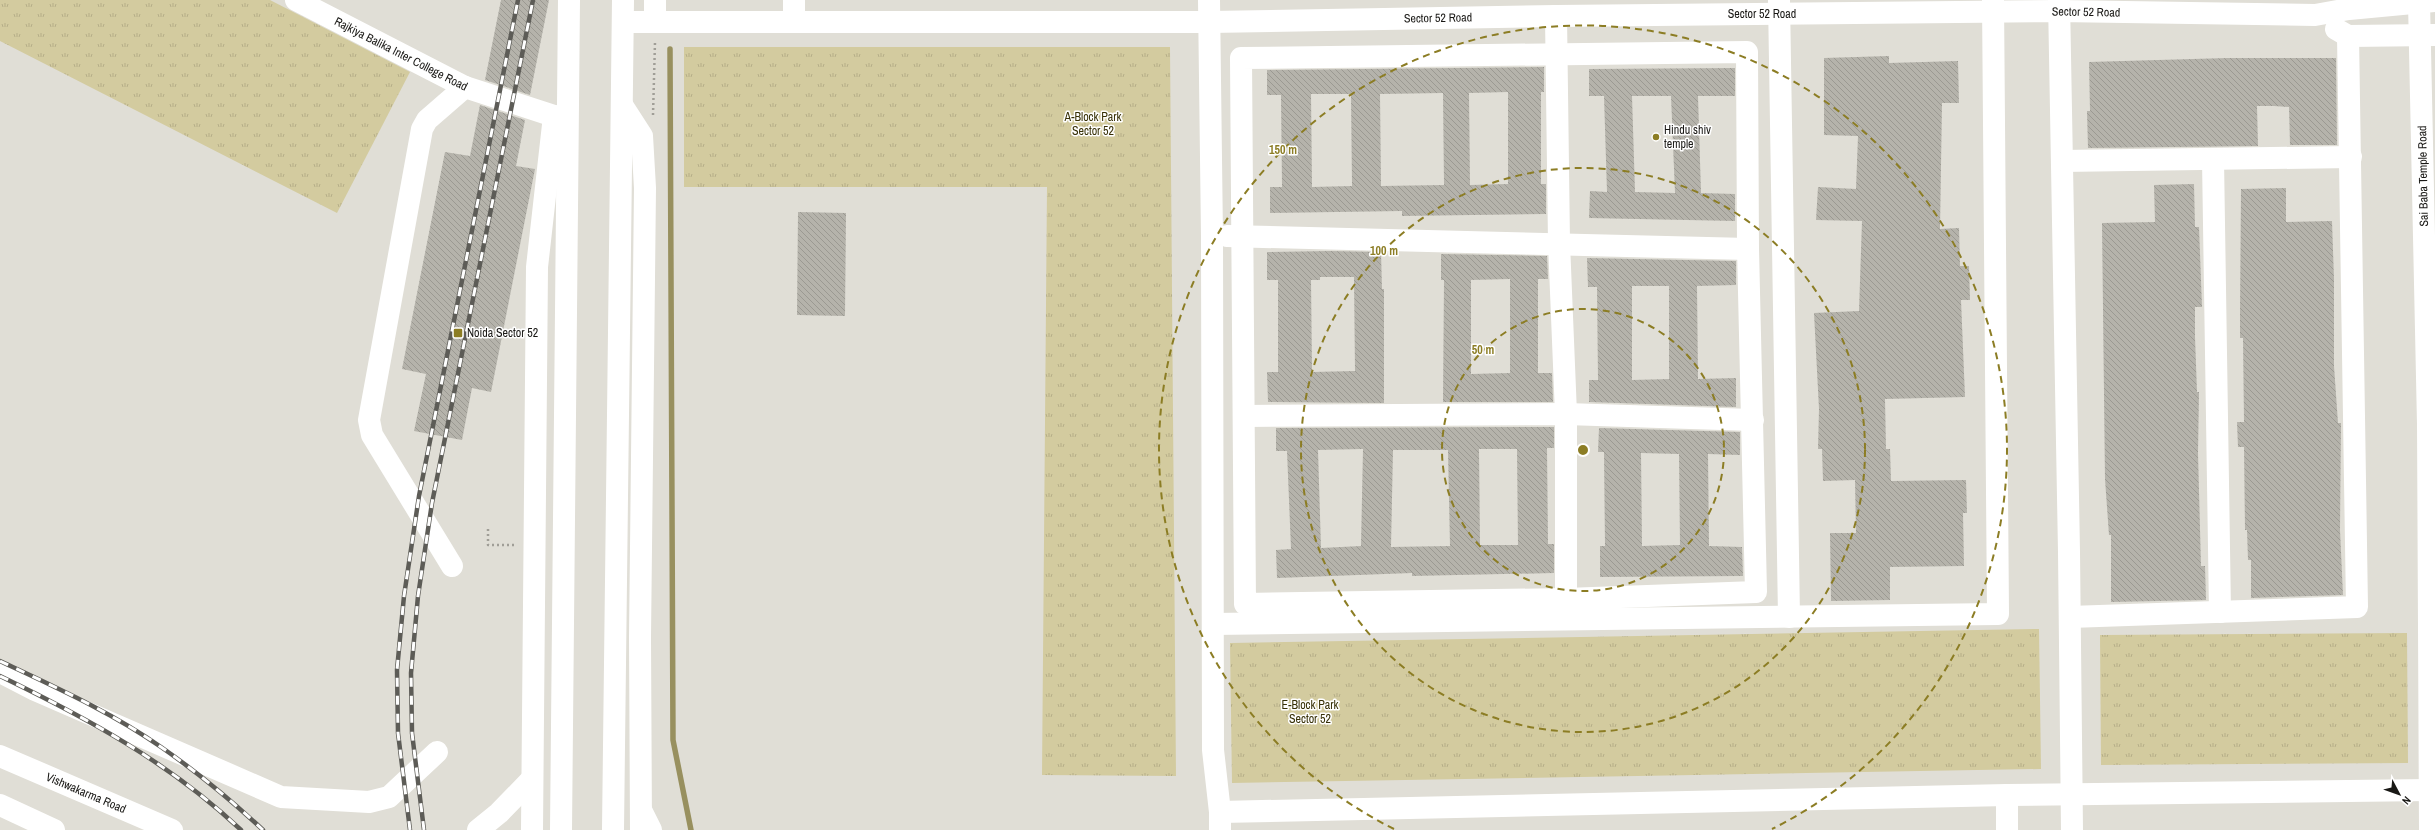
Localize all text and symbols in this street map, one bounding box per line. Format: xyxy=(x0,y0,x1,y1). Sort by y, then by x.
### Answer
street label: Sector 52 Road xyxy=(2052,3,2120,21)
street label: Sector 52 Road xyxy=(1728,6,1796,22)
street label: Sector 52 Road xyxy=(1404,9,1472,27)
street label: Rajkiya Balika Inter College Road xyxy=(332,13,470,95)
park label: A-Block Park Sector 52 xyxy=(1064,109,1122,139)
place label: Hindu shiv temple xyxy=(1664,122,1711,152)
street label: Sai Baba Temple Road xyxy=(2414,125,2432,227)
marker: Hindu shiv temple xyxy=(1651,132,1661,142)
text: 150 m xyxy=(1269,142,1297,158)
text: 100 m xyxy=(1370,243,1398,259)
place label: Noida Sector 52 xyxy=(467,325,538,341)
marker: Noida Sector 52 xyxy=(452,327,464,339)
text: 50 m xyxy=(1472,342,1494,358)
centre of rings xyxy=(1576,443,1590,457)
park label: E-Block Park Sector 52 xyxy=(1282,697,1339,727)
street label: Vishwakarma Road xyxy=(43,769,129,817)
north arrow xyxy=(2379,774,2419,814)
text: N xyxy=(2399,794,2414,808)

